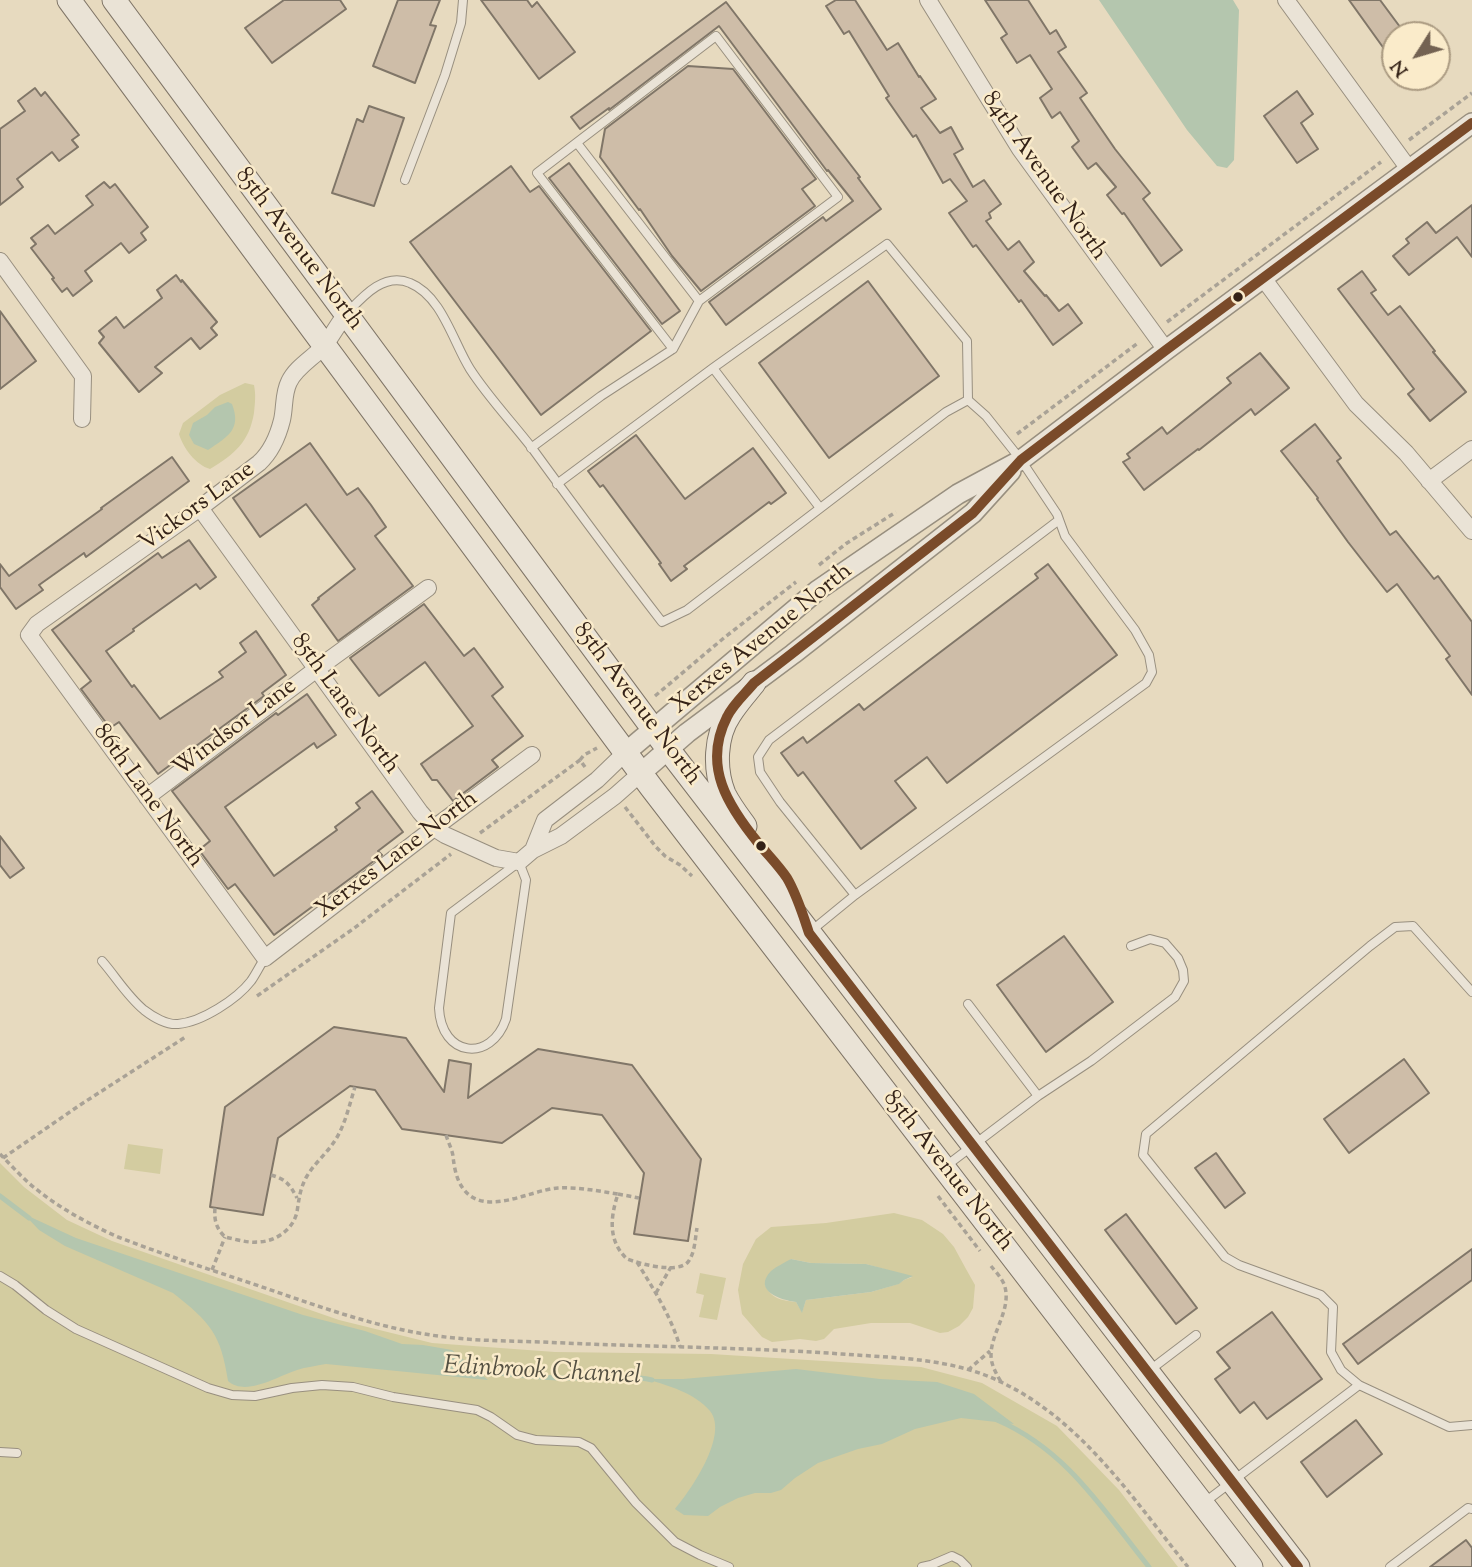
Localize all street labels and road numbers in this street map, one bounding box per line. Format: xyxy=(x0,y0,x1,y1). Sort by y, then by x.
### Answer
street label: 84th Avenue North xyxy=(974,87,1112,267)
street label: 85th Avenue North xyxy=(227,163,369,337)
street label: Vickors Lane xyxy=(135,457,261,559)
street label: Xerxes Avenue North xyxy=(667,558,859,722)
street label: 85th Avenue North xyxy=(565,618,707,792)
street label: 85th Lane North xyxy=(283,629,405,781)
street label: Windsor Lane xyxy=(169,673,303,785)
street label: 86th Lane North xyxy=(85,720,209,874)
street label: Xerxes Lane North xyxy=(311,786,485,926)
street label: 85th Avenue North xyxy=(875,1086,1019,1258)

